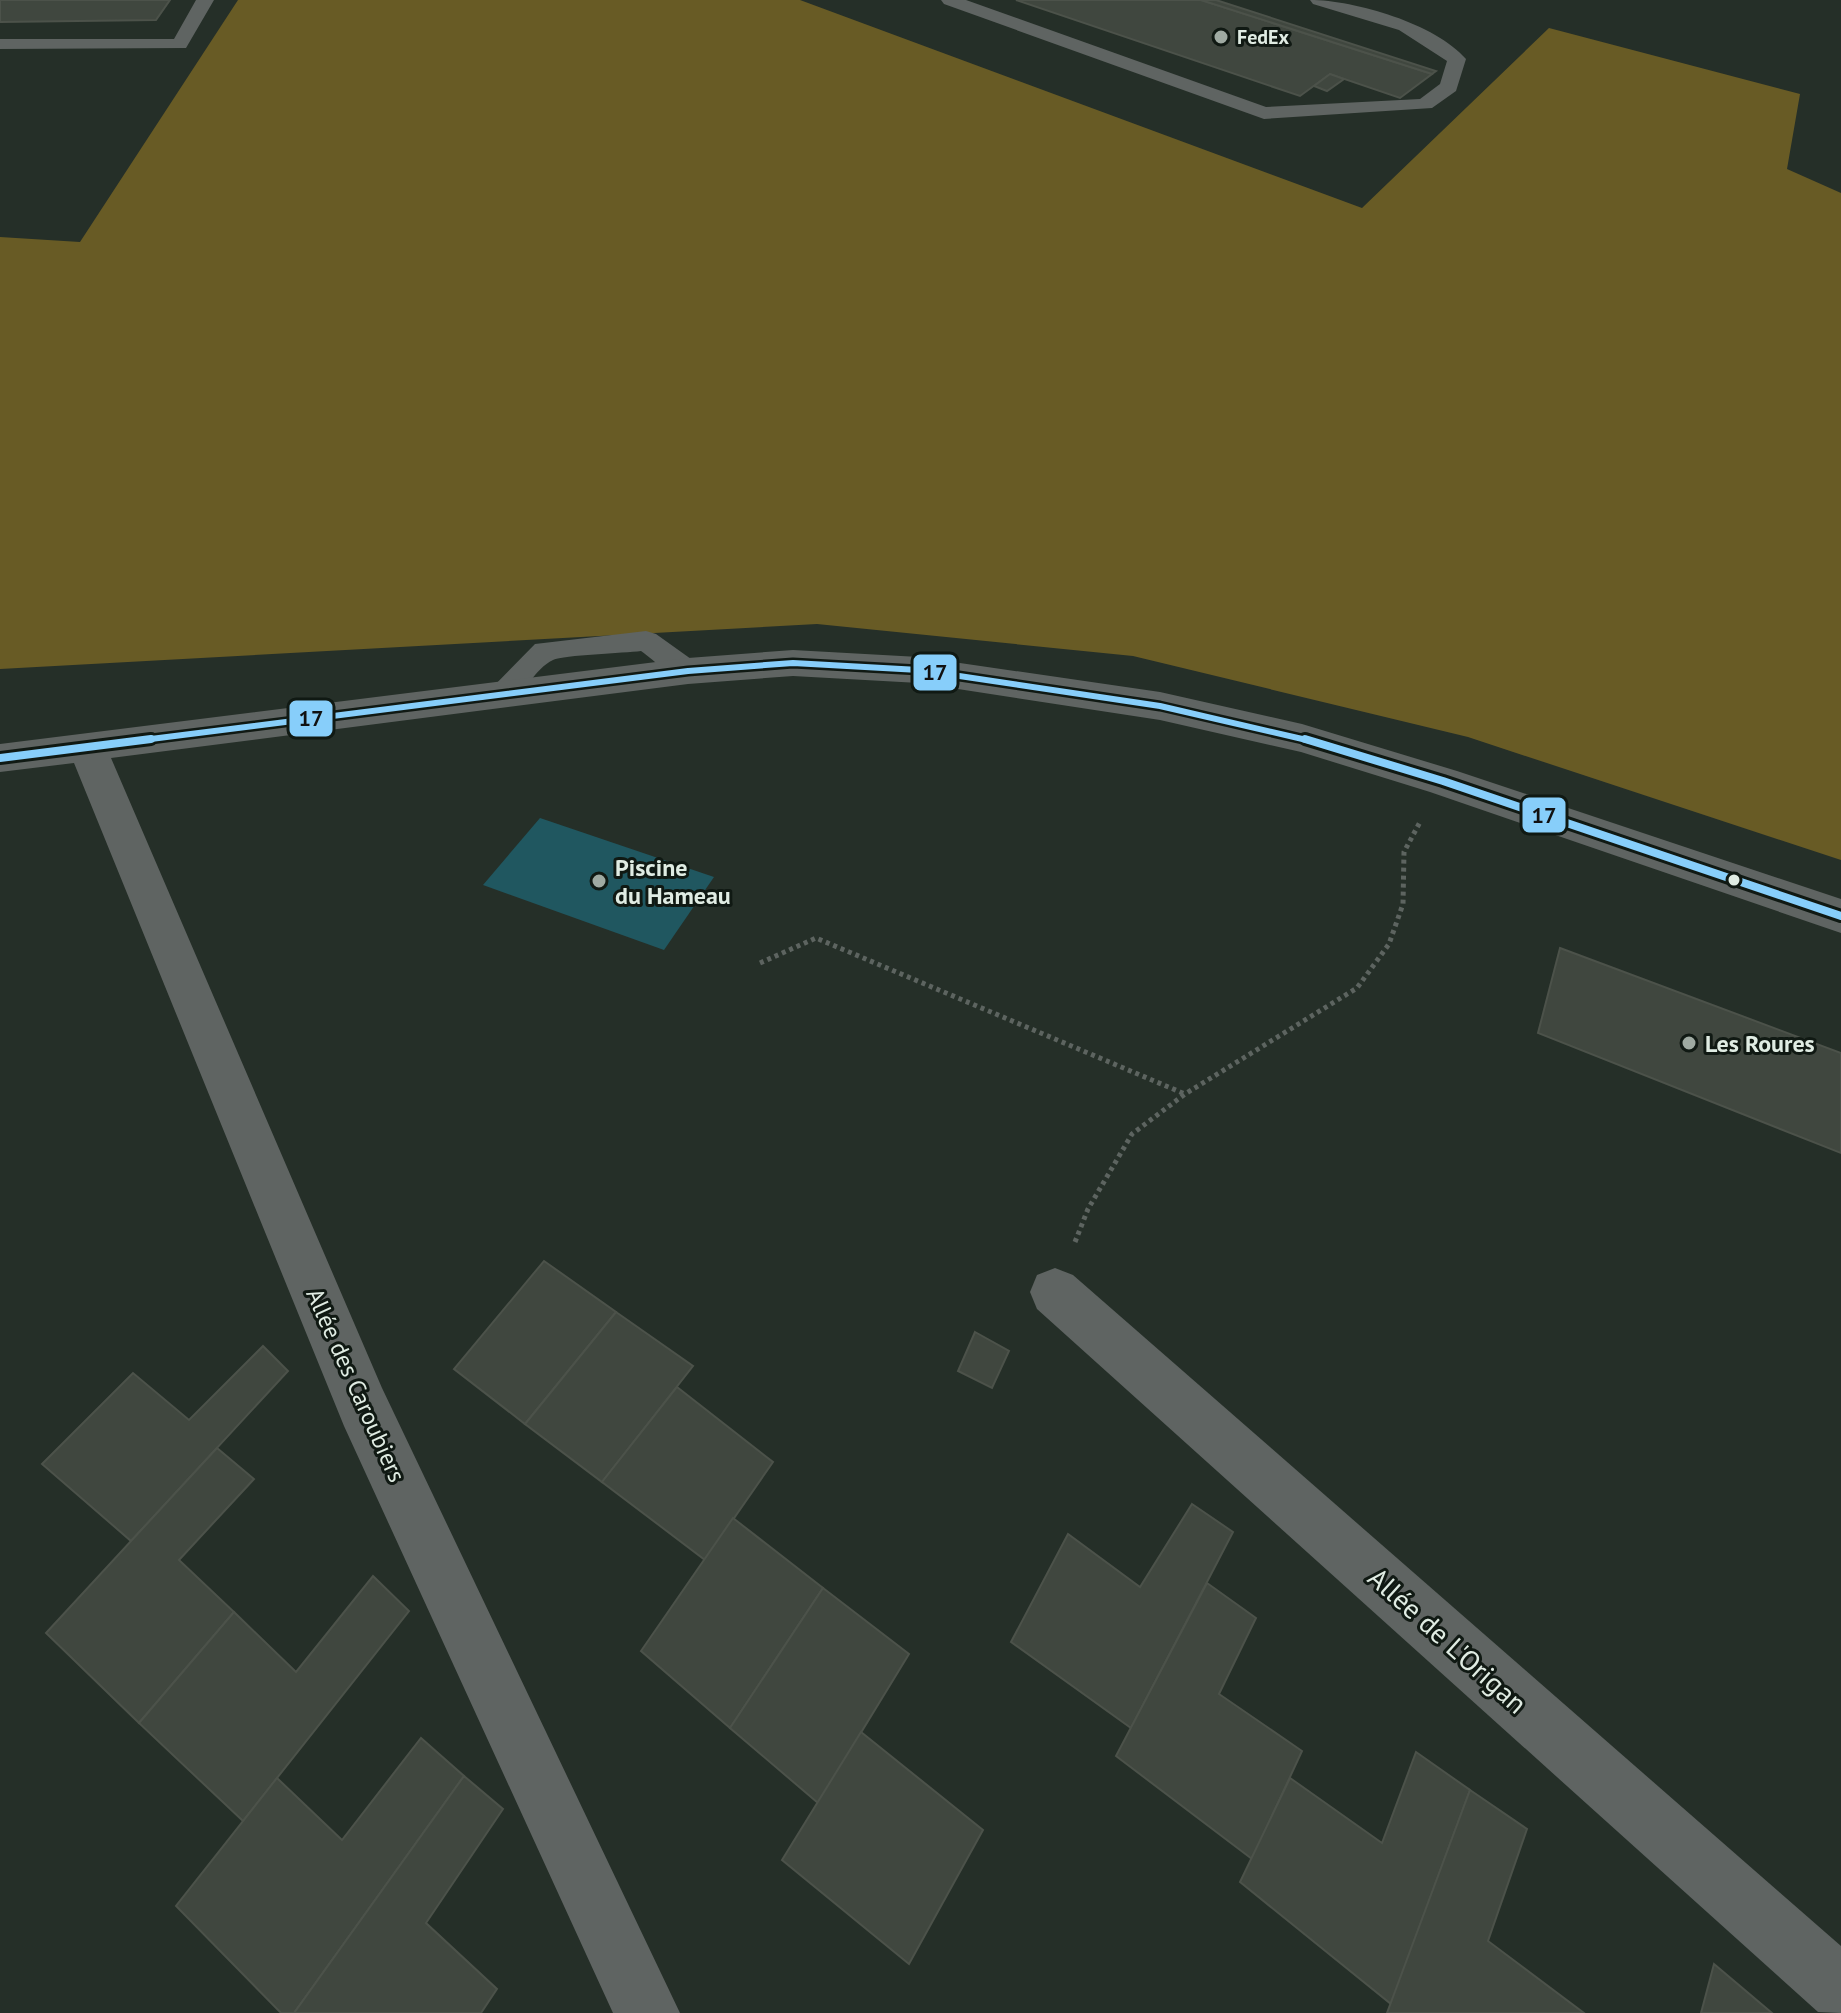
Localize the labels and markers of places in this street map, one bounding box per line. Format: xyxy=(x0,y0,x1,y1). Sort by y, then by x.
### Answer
place label: FedEx xyxy=(1237,24,1290,50)
marker: FedEx xyxy=(1212,28,1230,46)
place label: Piscine du Hameau xyxy=(615,852,731,911)
marker: Piscine du Hameau xyxy=(590,872,608,890)
unlabelled marker xyxy=(1726,872,1742,888)
place label: Les Roures xyxy=(1705,1028,1815,1059)
marker: Les Roures xyxy=(1680,1034,1698,1052)

